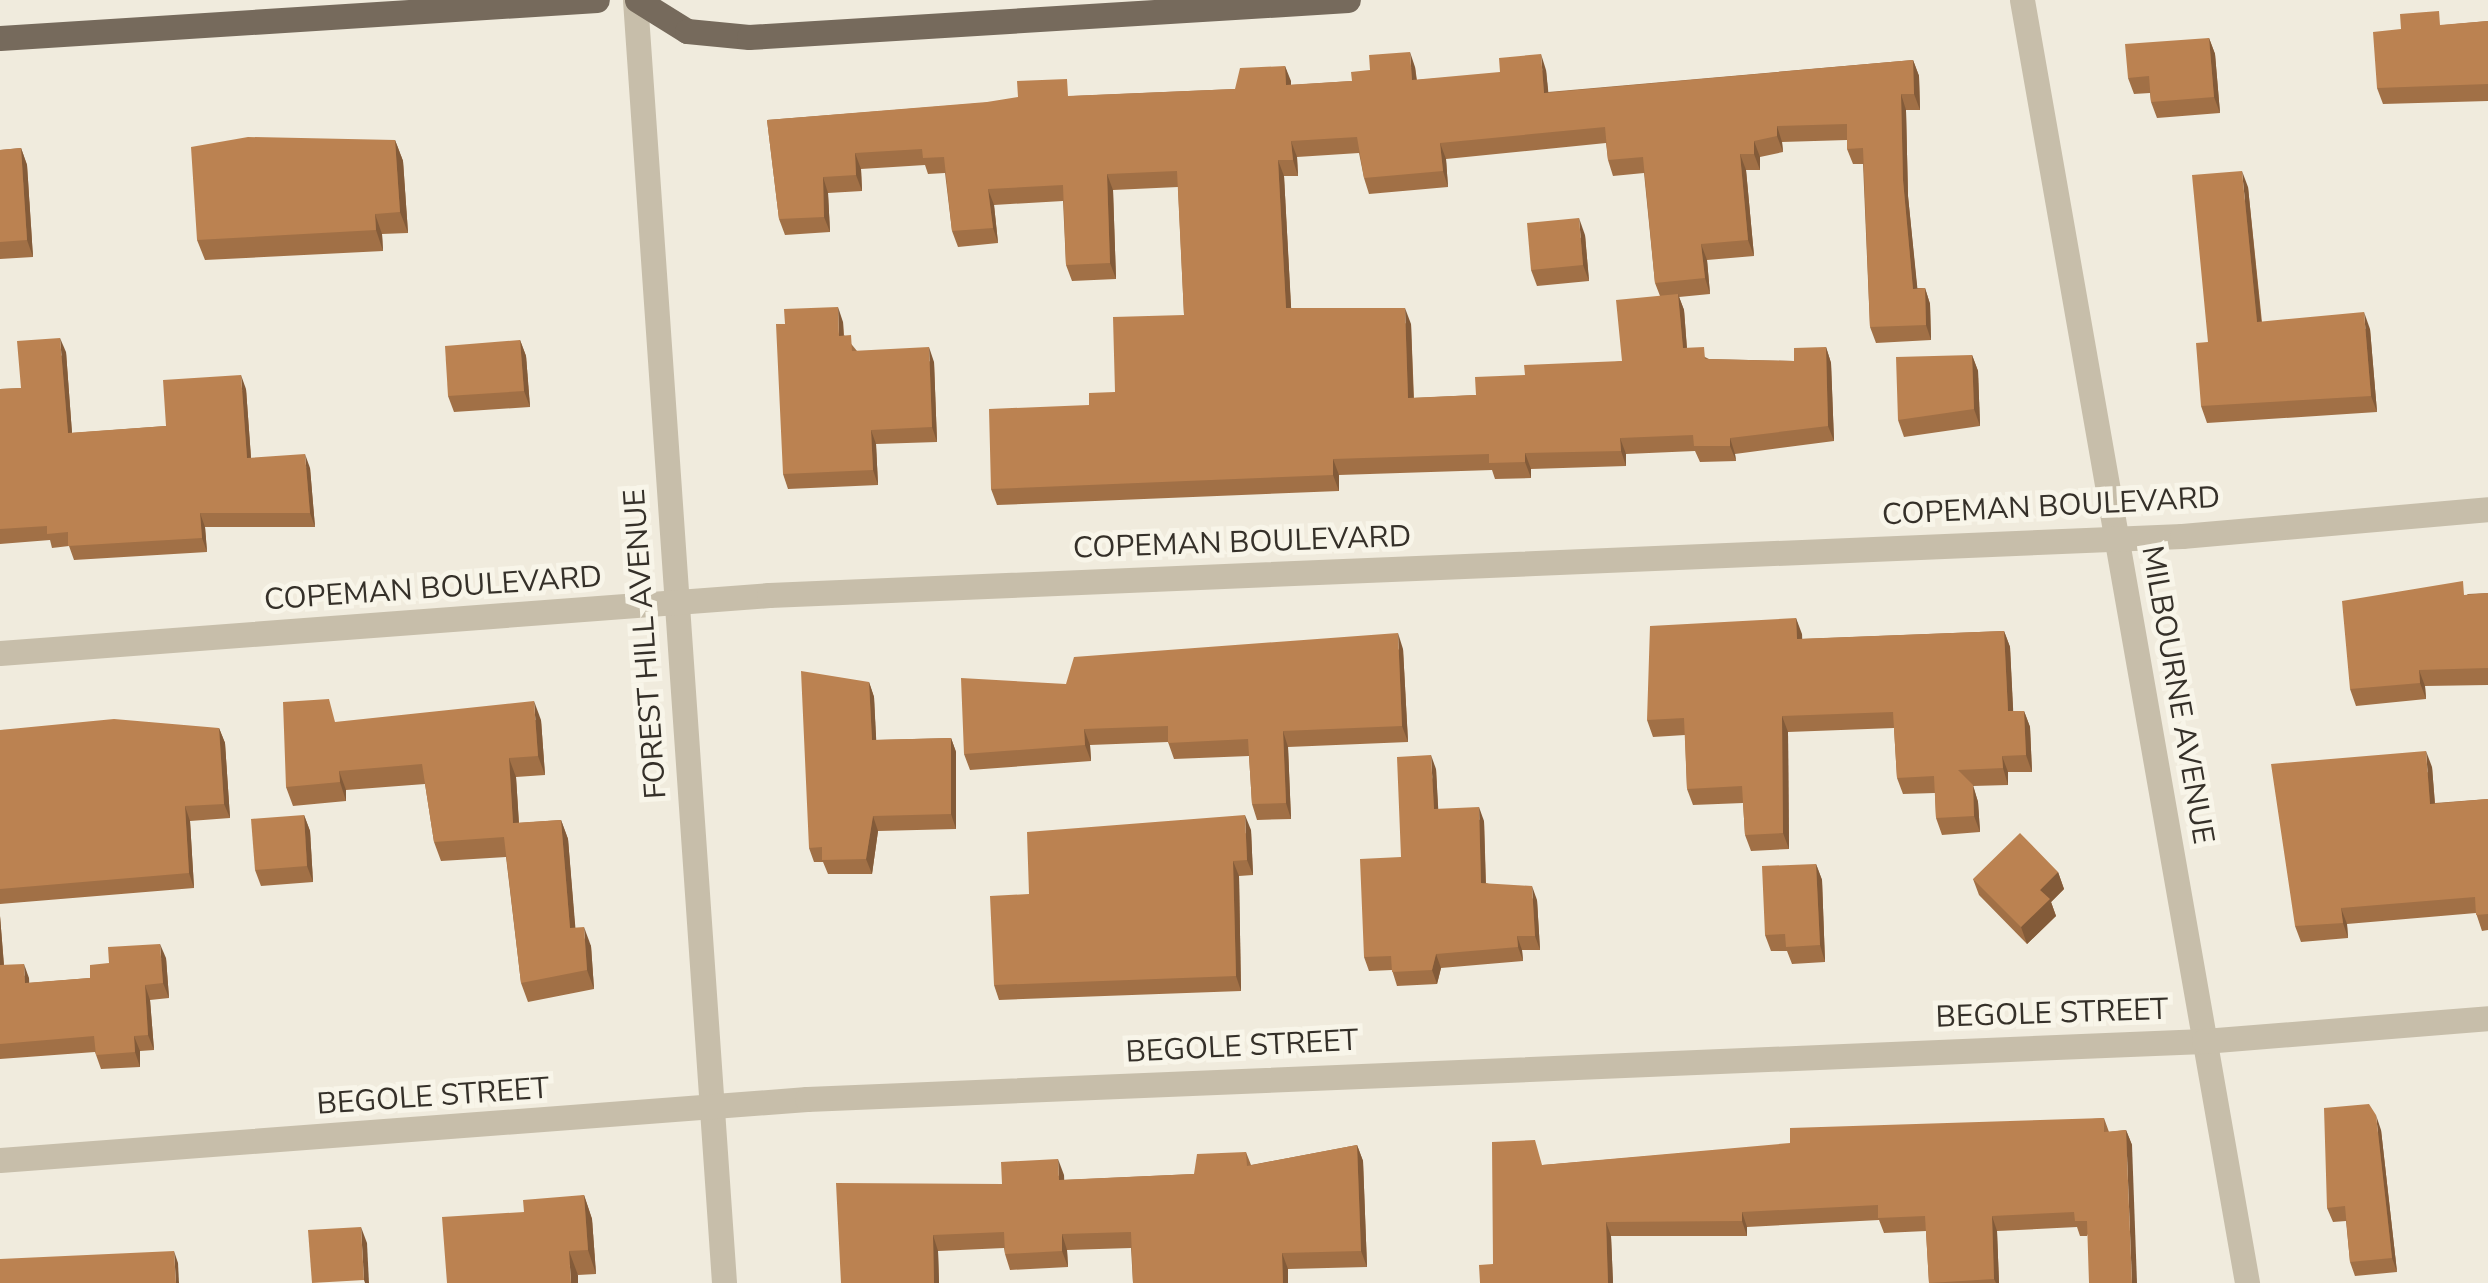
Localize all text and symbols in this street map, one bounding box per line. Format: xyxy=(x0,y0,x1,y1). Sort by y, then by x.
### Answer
street label: COPEMAN BOULEVARD xyxy=(1881,480,2221,534)
street label: FOREST HILL AVENUE xyxy=(617,488,675,800)
street label: COPEMAN BOULEVARD xyxy=(1072,519,1412,567)
street label: MILBOURNE AVENUE xyxy=(2133,543,2221,847)
street label: COPEMAN BOULEVARD xyxy=(263,559,603,619)
street label: BEGOLE STREET xyxy=(1935,992,2169,1036)
street label: BEGOLE STREET xyxy=(1125,1023,1359,1071)
street label: BEGOLE STREET xyxy=(316,1071,550,1123)

